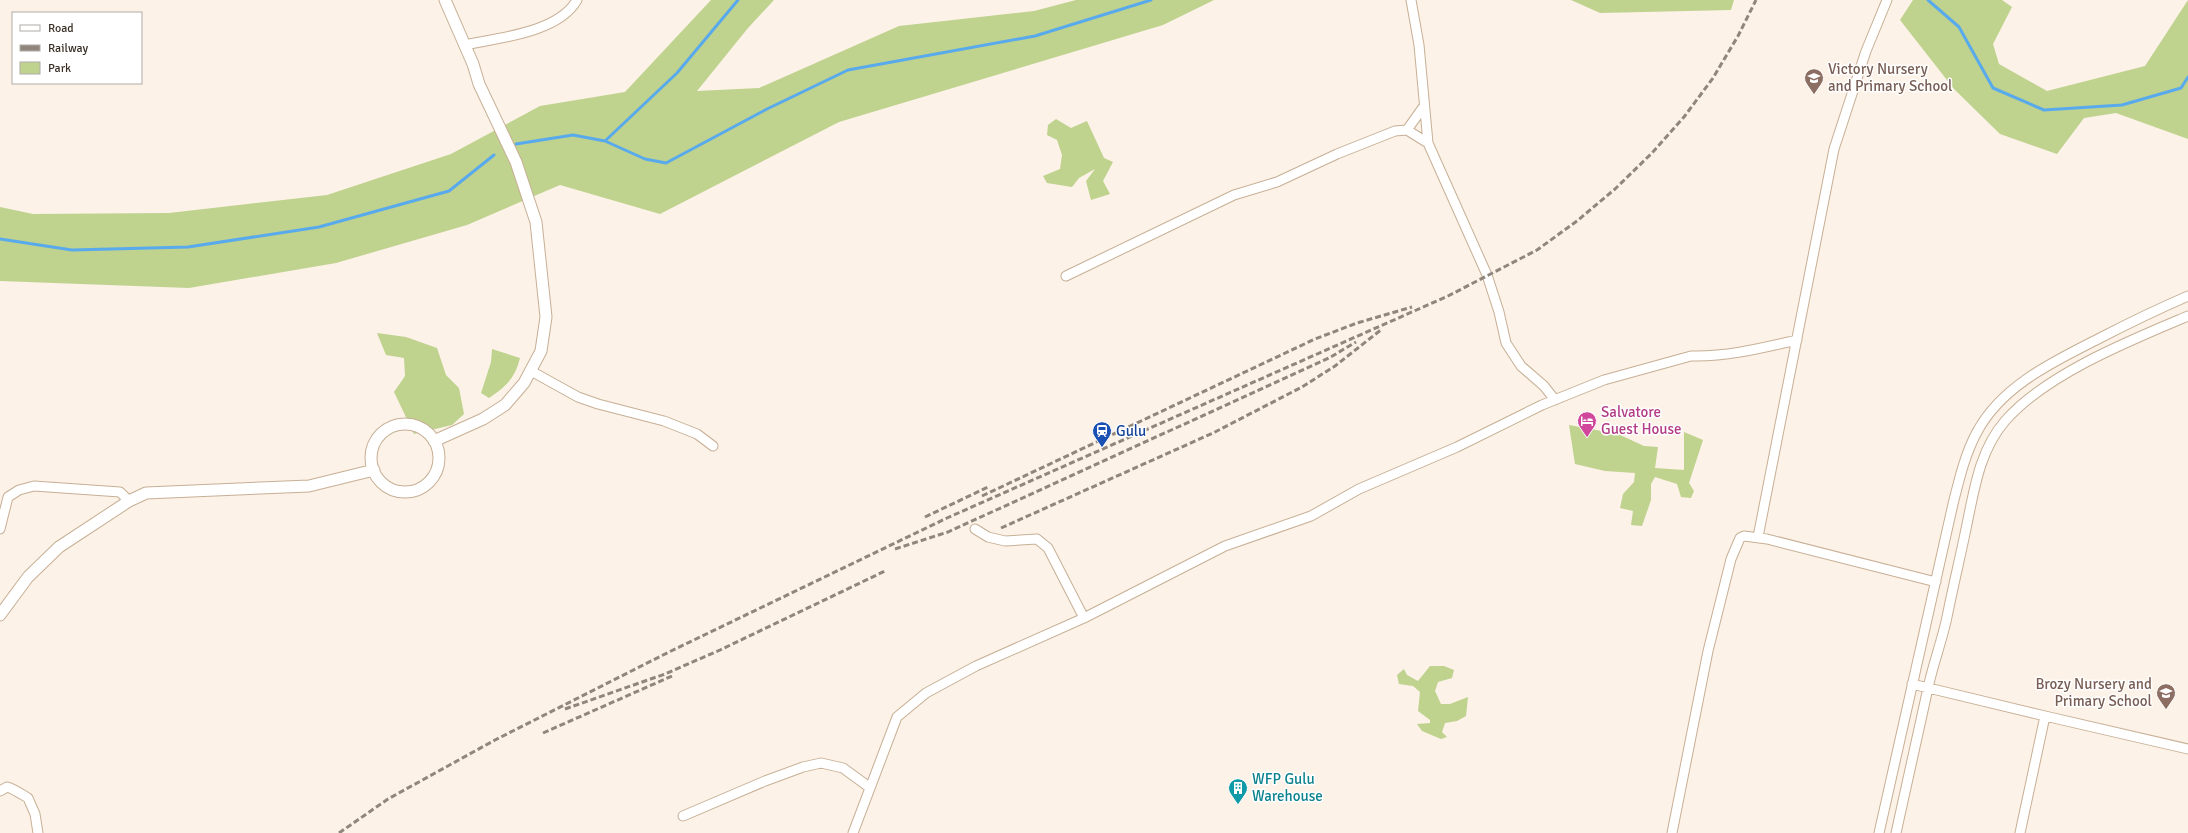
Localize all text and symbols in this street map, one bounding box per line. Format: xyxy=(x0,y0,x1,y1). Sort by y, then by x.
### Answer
legend xyxy=(12,12,142,84)
text: Road xyxy=(48,21,74,36)
text: Railway xyxy=(48,41,88,56)
place label: Victory Nursery and Primary School xyxy=(1828,60,1953,95)
text: Park xyxy=(48,61,71,76)
school or university icon: Victory Nursery and Primary School xyxy=(1803,67,1825,95)
place label: Salvatore Guest House xyxy=(1601,403,1682,438)
hotel icon: Salvatore Guest House xyxy=(1576,410,1598,438)
station icon: Gulu xyxy=(1091,420,1113,448)
place label: Gulu xyxy=(1116,422,1146,440)
place label: Brozy Nursery and Primary School xyxy=(2035,675,2152,710)
school or university icon: Brozy Nursery and Primary School xyxy=(2155,682,2177,710)
place label: WFP Gulu Warehouse xyxy=(1252,770,1323,805)
building icon: WFP Gulu Warehouse xyxy=(1227,777,1249,805)

